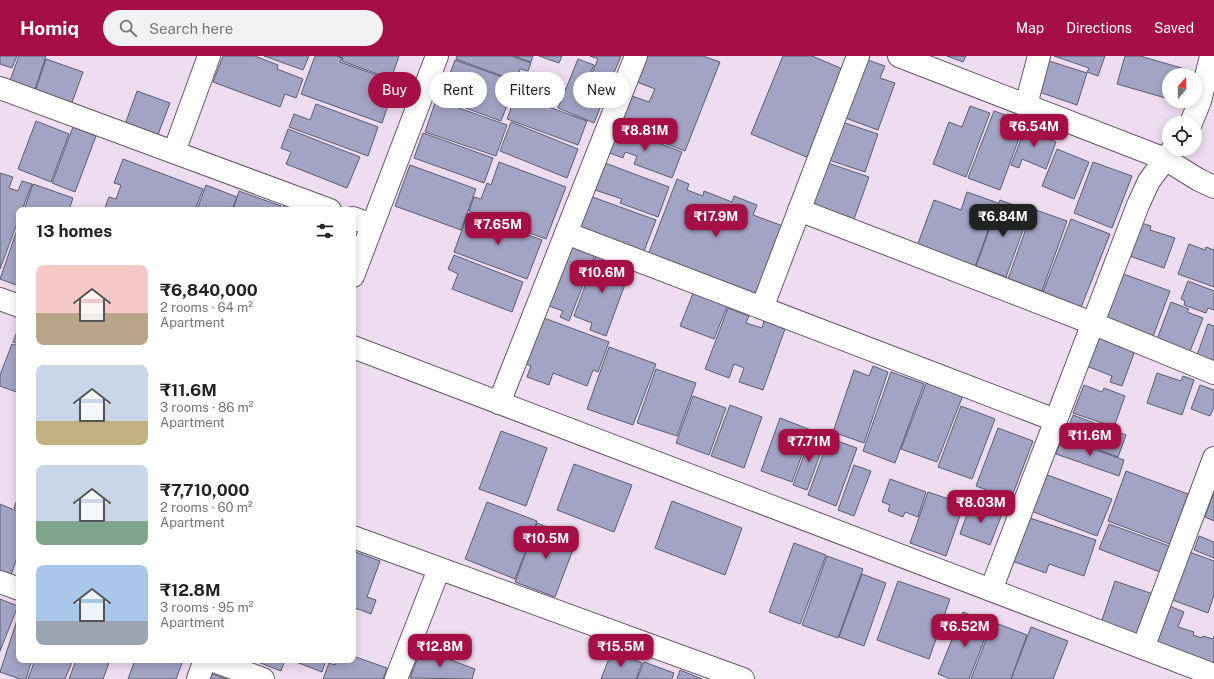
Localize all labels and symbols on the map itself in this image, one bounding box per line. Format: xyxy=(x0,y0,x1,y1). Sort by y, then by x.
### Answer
north arrow xyxy=(1162,68,1202,108)
pin: ₹6.54M xyxy=(1001,114,1067,148)
pin: ₹8.81M xyxy=(612,118,678,152)
pin: ₹17.9M xyxy=(683,204,749,238)
pin: ₹6.84M xyxy=(970,204,1036,238)
pin: ₹7.65M xyxy=(465,212,531,246)
pin: ₹10.6M xyxy=(569,260,635,294)
pin: ₹11.6M xyxy=(1057,423,1123,457)
pin: ₹7.71M xyxy=(776,429,842,463)
pin: ₹8.03M xyxy=(948,490,1014,524)
pin: ₹10.5M xyxy=(513,526,579,560)
pin: ₹6.52M xyxy=(932,614,998,648)
pin: ₹12.8M xyxy=(407,634,473,668)
pin: ₹15.5M xyxy=(588,634,654,668)

